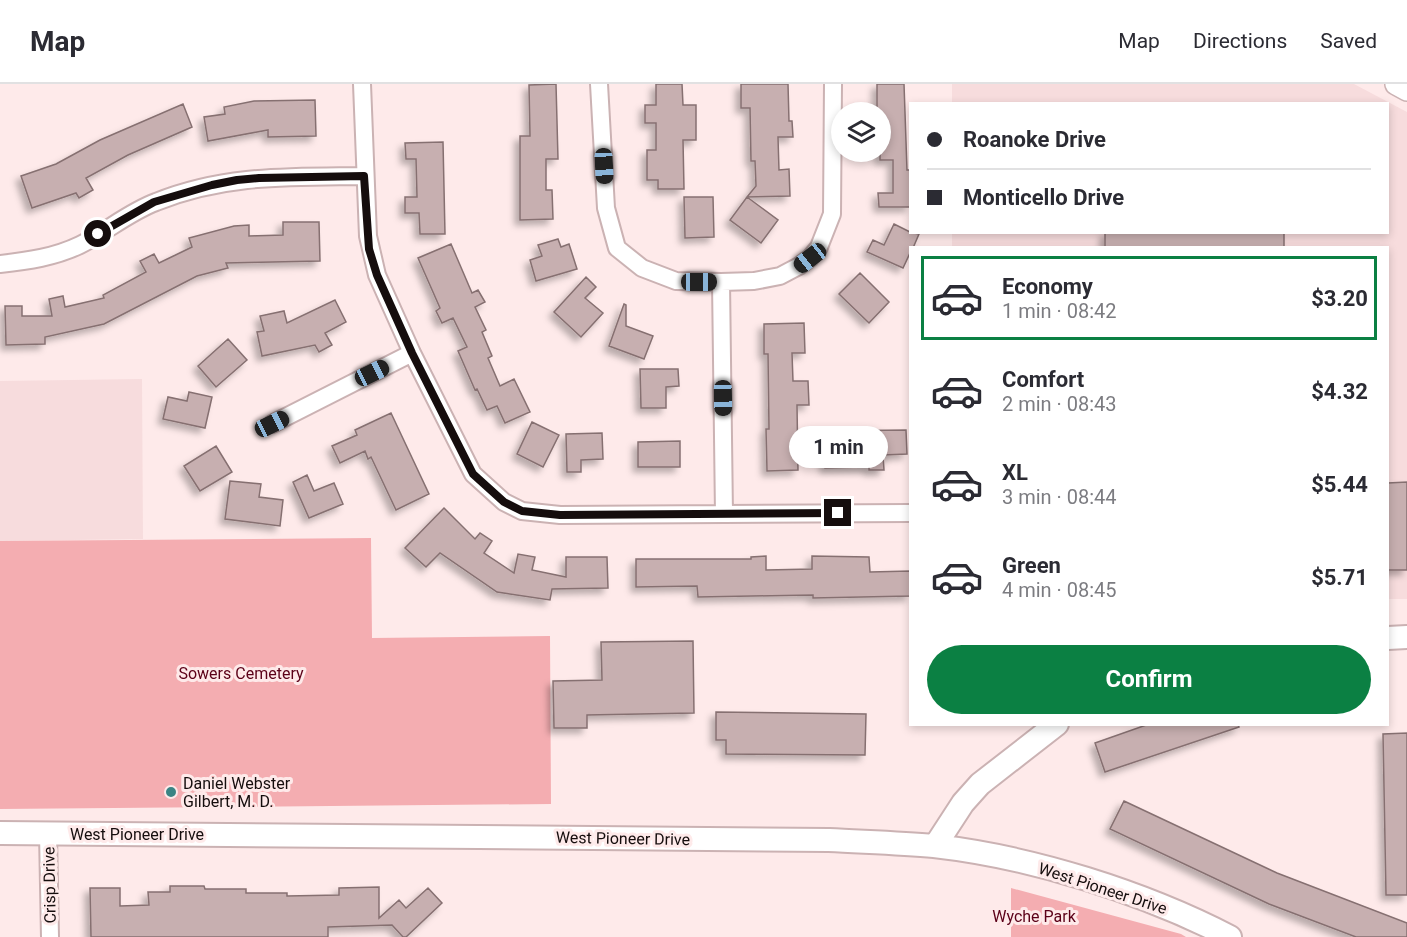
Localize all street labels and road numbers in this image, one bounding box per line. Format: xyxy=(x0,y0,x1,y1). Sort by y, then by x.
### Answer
street label: West Pioneer Drive xyxy=(70,825,204,844)
street label: West Pioneer Drive xyxy=(556,828,690,849)
street label: Crisp Drive xyxy=(39,846,60,924)
street label: West Pioneer Drive xyxy=(1036,859,1170,918)

